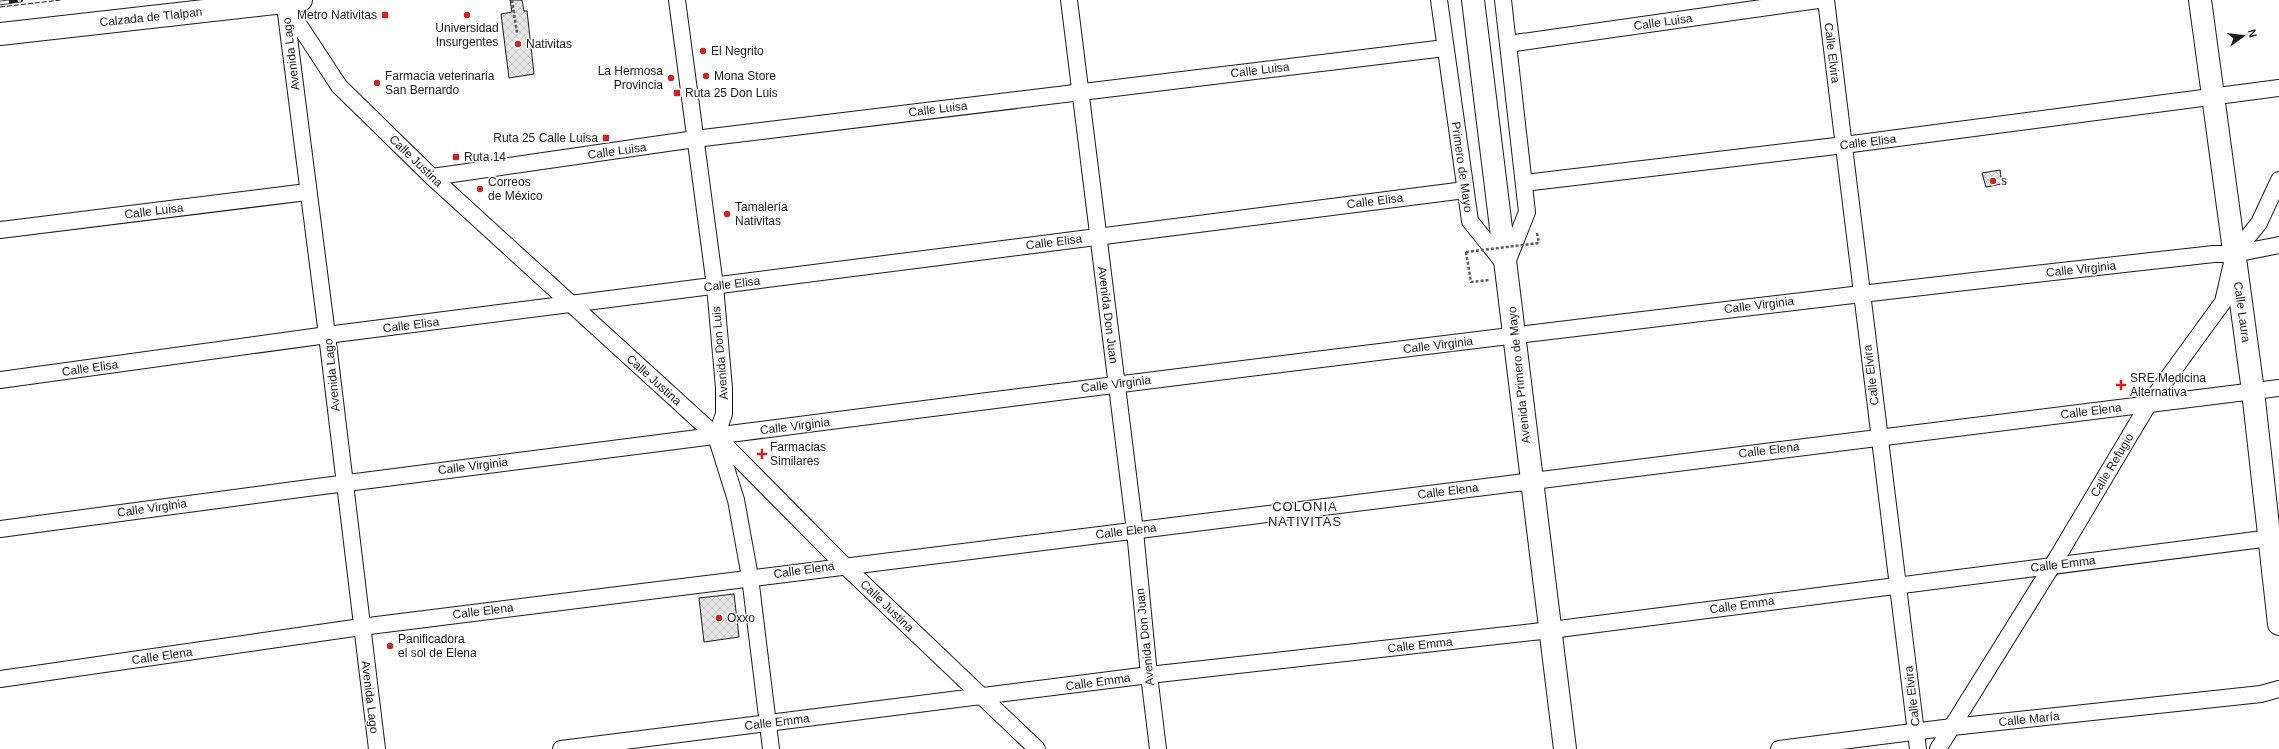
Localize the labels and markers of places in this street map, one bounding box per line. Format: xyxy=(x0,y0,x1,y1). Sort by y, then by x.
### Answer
place label: Metro Nativitas xyxy=(297,8,377,22)
marker: Metro Nativitas xyxy=(380,10,390,20)
marker: Universidad Insurgentes xyxy=(462,10,472,20)
place label: Universidad Insurgentes xyxy=(435,21,499,49)
place label: Nativitas xyxy=(526,37,572,51)
marker: Nativitas xyxy=(513,39,523,49)
place label: El Negrito xyxy=(711,44,764,58)
marker: El Negrito xyxy=(698,46,708,56)
place label: La Hermosa Provincia xyxy=(598,64,663,92)
place label: Farmacia veterinaria San Bernardo xyxy=(385,69,495,97)
place label: Mona Store xyxy=(714,69,776,83)
marker: Mona Store xyxy=(701,71,711,81)
marker: La Hermosa Provincia xyxy=(666,73,676,83)
marker: Farmacia veterinaria San Bernardo xyxy=(372,78,382,88)
place label: Ruta 25 Don Luis xyxy=(685,86,778,100)
marker: Ruta 25 Don Luis xyxy=(672,88,682,98)
place label: Ruta 25 Calle Luisa xyxy=(493,131,598,145)
marker: Ruta 25 Calle Luisa xyxy=(601,133,611,143)
place label: Ruta 14 xyxy=(464,150,506,164)
marker: Ruta 14 xyxy=(451,152,461,162)
place label: s xyxy=(2001,174,2007,188)
place label: Correos de México xyxy=(488,175,543,203)
marker: s xyxy=(1988,176,1998,186)
marker: Correos de México xyxy=(475,184,485,194)
place label: Tamalería Nativitas xyxy=(735,200,788,228)
marker: Tamalería Nativitas xyxy=(722,209,732,219)
place label: SRE Medicina Alternativa xyxy=(2130,371,2206,399)
marker: SRE Medicina Alternativa xyxy=(2115,379,2127,391)
place label: Farmacias Similares xyxy=(770,440,826,468)
marker: Farmacias Similares xyxy=(757,449,767,459)
place label: Oxxo xyxy=(727,611,755,625)
marker: Oxxo xyxy=(714,613,724,623)
place label: Panificadora el sol de Elena xyxy=(398,632,477,660)
marker: Panificadora el sol de Elena xyxy=(385,641,395,651)

